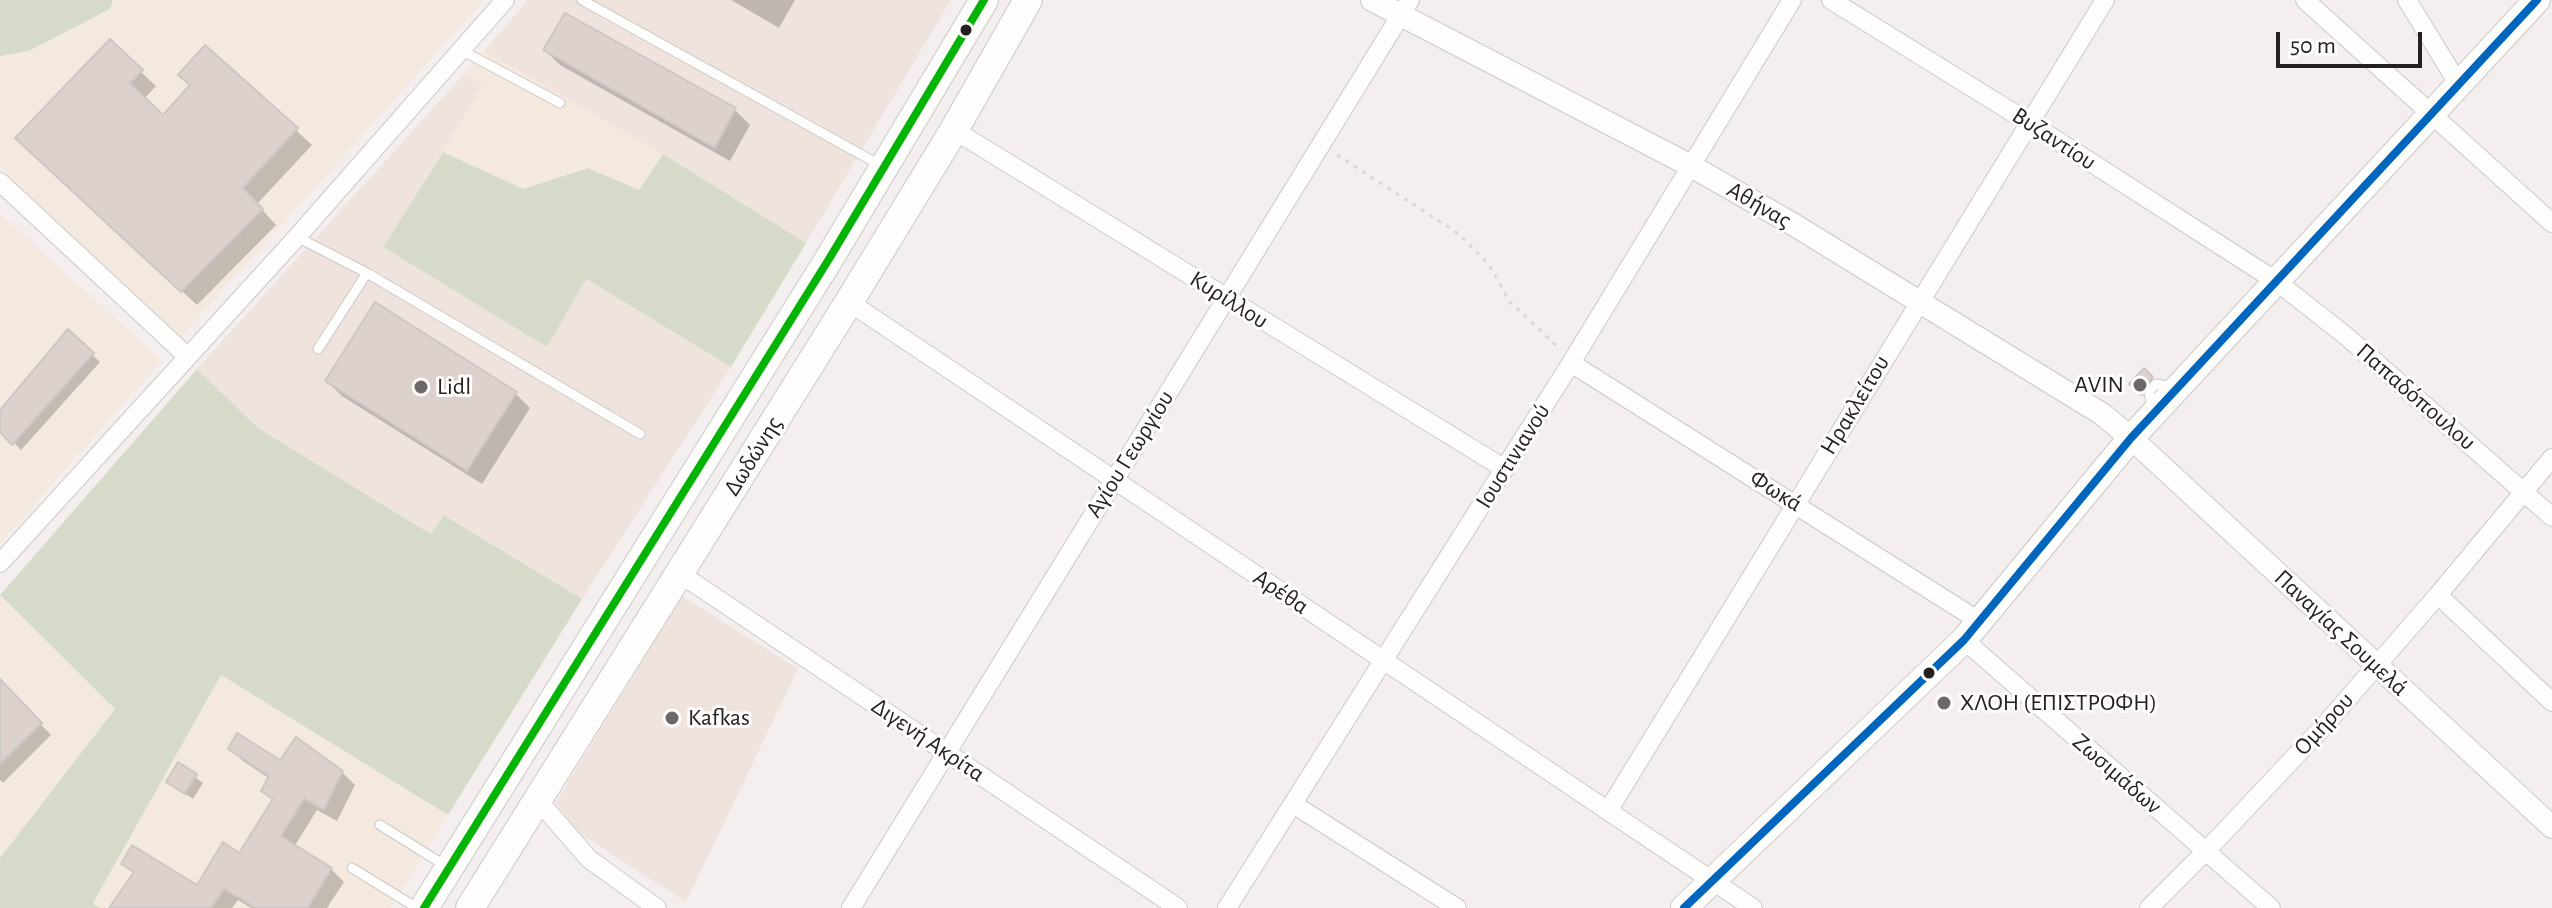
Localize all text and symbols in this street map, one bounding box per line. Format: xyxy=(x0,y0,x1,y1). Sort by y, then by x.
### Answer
scale bar xyxy=(2280,16,2426,66)
unlabelled marker xyxy=(958,22,974,38)
text: 50 m xyxy=(2290,34,2336,58)
street label: Βυζαντίου xyxy=(2007,101,2101,177)
street label: Αθήνας xyxy=(1722,175,1796,235)
street label: Κυρίλλου xyxy=(1184,265,1274,335)
street label: Παπαδόπουλου xyxy=(2350,337,2482,457)
street label: Ηρακλείτου xyxy=(1814,350,1896,460)
place label: AVIN xyxy=(2074,371,2124,399)
place label: Lidl xyxy=(437,373,471,401)
marker: AVIN xyxy=(2131,376,2149,394)
marker: Lidl xyxy=(412,378,430,396)
street label: Αγίου Γεωργίου xyxy=(1080,385,1180,523)
street label: Ιουστινιανού xyxy=(1469,398,1557,514)
street label: Δωδώνης xyxy=(717,411,789,501)
street label: Φωκά xyxy=(1744,464,1808,518)
street label: Αρέθα xyxy=(1248,563,1314,621)
street label: Παναγίας Σουμελά xyxy=(2268,564,2414,702)
unlabelled marker xyxy=(1921,665,1937,681)
street label: Ομήρου xyxy=(2288,686,2360,762)
place label: ΧΛΟΗ (ΕΠΙΣΤΡΟΦΗ) xyxy=(1960,689,2157,717)
street label: Διγενή Ακρίτα xyxy=(866,692,990,788)
marker: ΧΛΟΗ (ΕΠΙΣΤΡΟΦΗ) xyxy=(1935,694,1953,712)
place label: Kafkas xyxy=(688,704,750,732)
marker: Kafkas xyxy=(663,709,681,727)
street label: Ζωσιμάδων xyxy=(2066,727,2168,821)

